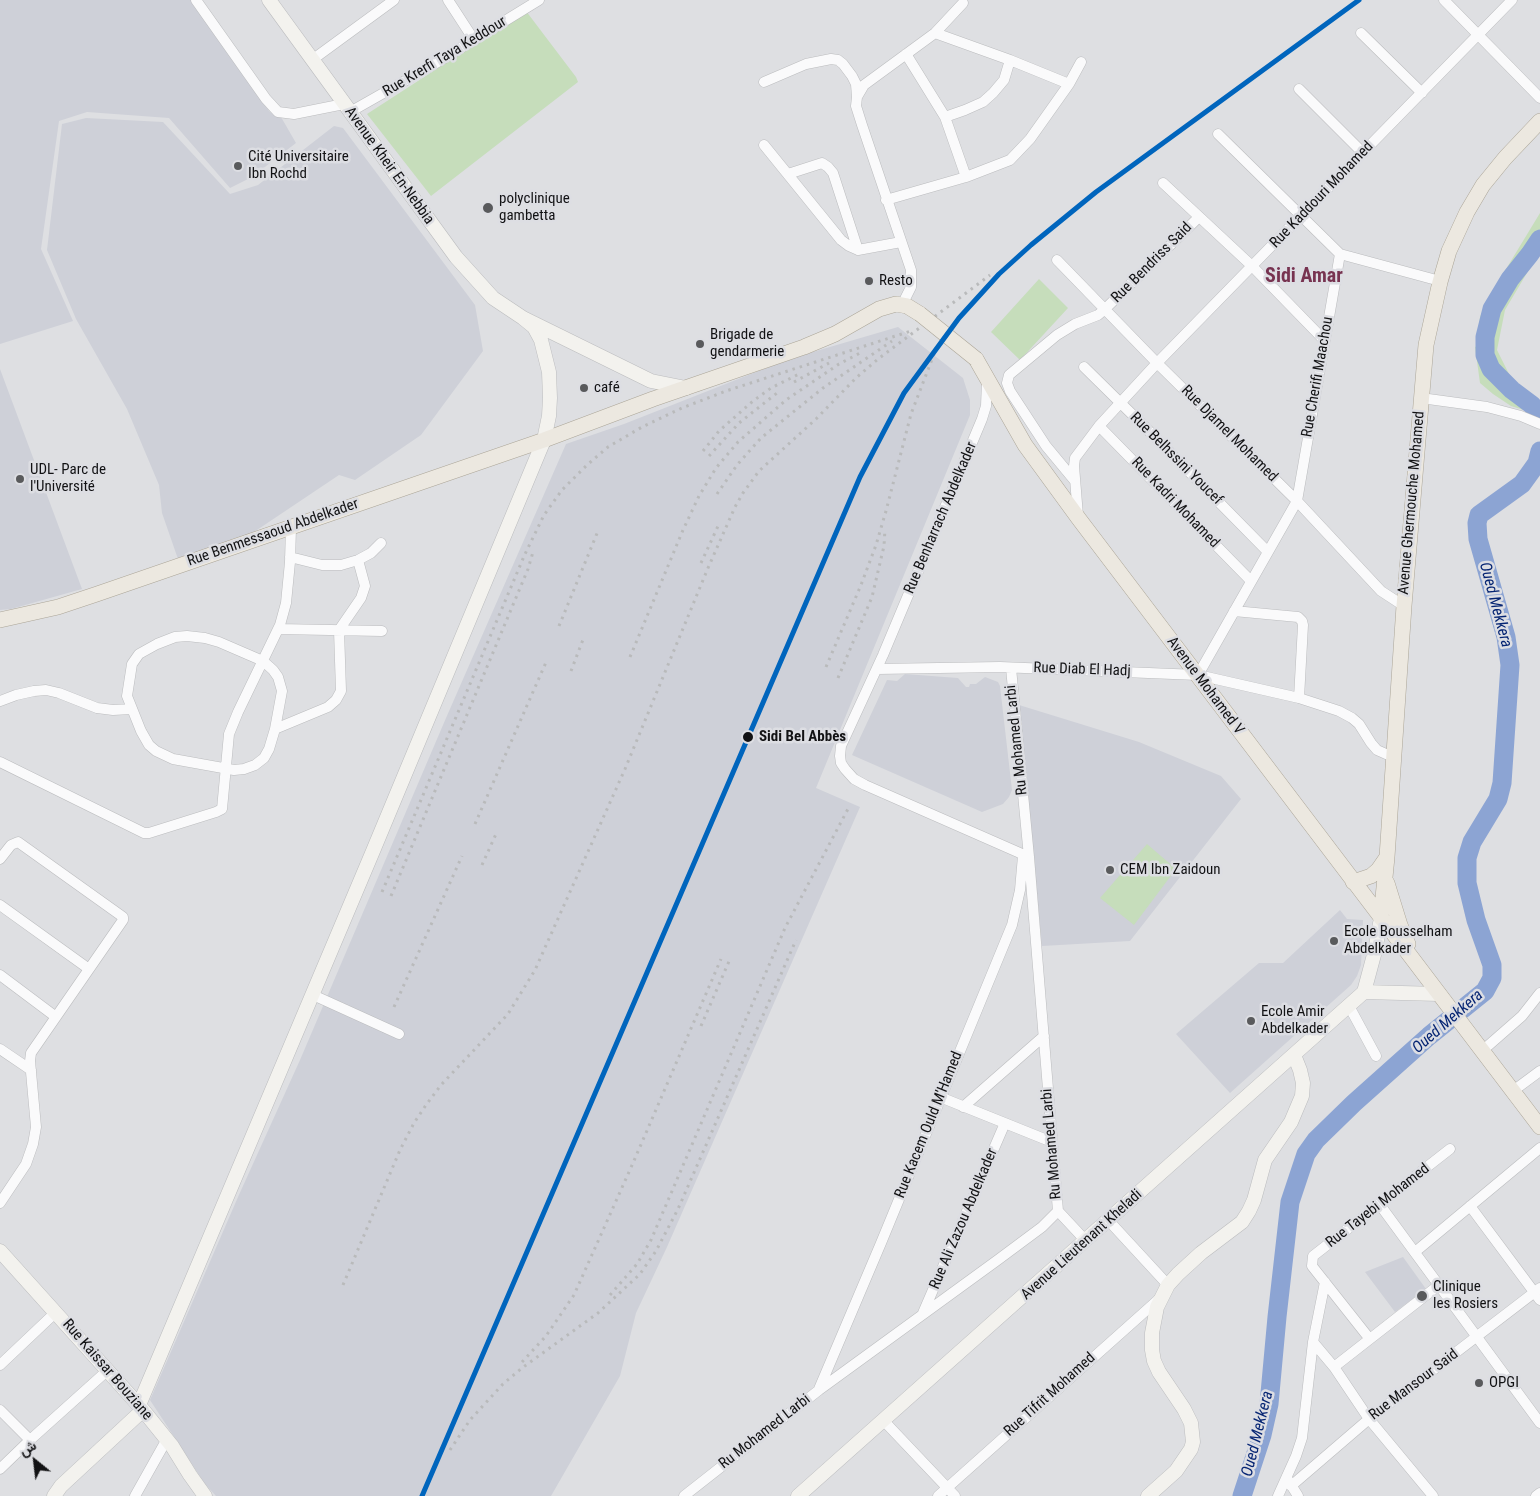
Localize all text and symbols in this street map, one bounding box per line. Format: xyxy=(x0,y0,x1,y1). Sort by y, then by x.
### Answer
street label: Rue Krerfi Taya Keddour xyxy=(380,13,510,101)
street label: Avenue Kheir En-Nebbia xyxy=(340,104,438,228)
street label: Rue Kaddouri Mohamed xyxy=(1266,138,1378,252)
place label: Cité Universitaire Ibn Rochd xyxy=(248,148,349,183)
marker: Cité Universitaire Ibn Rochd xyxy=(232,160,244,172)
place label: polyclinique gambetta xyxy=(499,190,570,225)
marker: polyclinique gambetta xyxy=(481,201,495,215)
street label: Rue Bendriss Said xyxy=(1108,219,1196,307)
district label: Sidi Amar xyxy=(1265,265,1343,289)
place label: Resto xyxy=(879,272,913,290)
marker: Resto xyxy=(863,275,875,287)
street label: Rue Cherifi Maachou xyxy=(1299,315,1337,439)
place label: Brigade de gendarmerie xyxy=(710,326,784,361)
marker: Brigade de gendarmerie xyxy=(694,338,706,350)
place label: café xyxy=(594,379,620,397)
marker: café xyxy=(578,382,590,394)
street label: Rue Djamel Mohamed xyxy=(1177,382,1281,486)
street label: Rue Belhssini Youcef xyxy=(1126,409,1226,509)
street label: Avenue Ghermouche Mohamed xyxy=(1395,411,1429,595)
street label: Rue Benharrach Abdelkader xyxy=(901,439,981,597)
street label: Rue Kadri Mohamed xyxy=(1127,454,1223,552)
place label: UDL- Parc de l'Université xyxy=(30,461,106,496)
marker: UDL- Parc de l'Université xyxy=(14,473,26,485)
street label: Rue Benmessaoud Abdelkader xyxy=(185,495,361,571)
water label: Oued Mekkera xyxy=(1474,560,1516,650)
street label: Avenue Mohamed V xyxy=(1162,634,1248,738)
street label: Rue Diab El Hadj xyxy=(1033,659,1131,681)
street label: Ru Mohamed Larbi xyxy=(1002,684,1032,796)
place label: Sidi Bel Abbès xyxy=(759,728,846,746)
marker: Sidi Bel Abbès xyxy=(741,730,755,744)
place label: CEM Ibn Zaidoun xyxy=(1120,861,1221,879)
marker: CEM Ibn Zaidoun xyxy=(1104,864,1116,876)
place label: Ecole Bousselham Abdelkader xyxy=(1344,923,1453,958)
marker: Ecole Bousselham Abdelkader xyxy=(1328,935,1340,947)
water label: Oued Mekkera xyxy=(1409,986,1487,1058)
place label: Ecole Amir Abdelkader xyxy=(1261,1003,1328,1038)
marker: Ecole Amir Abdelkader xyxy=(1245,1015,1257,1027)
street label: Rue Kacem Ould M'Hamed xyxy=(891,1049,967,1201)
street label: Ru Mohamed Larbi xyxy=(1038,1088,1066,1200)
street label: Rue Ali Zazou Abdelkader xyxy=(926,1146,1002,1292)
street label: Rue Tayebi Mohamed xyxy=(1323,1160,1433,1252)
street label: Avenue Lieutenant Kheladi xyxy=(1018,1186,1146,1304)
place label: Clinique les Rosiers xyxy=(1433,1278,1498,1313)
marker: Clinique les Rosiers xyxy=(1415,1289,1429,1303)
street label: Rue Kaissar Bouziane xyxy=(58,1316,156,1424)
street label: Rue Mansour Said xyxy=(1366,1346,1462,1424)
street label: Rue Tifrit Mohamed xyxy=(1001,1349,1099,1441)
place label: OPGI xyxy=(1489,1374,1519,1392)
marker: OPGI xyxy=(1473,1377,1485,1389)
water label: Oued Mekkera xyxy=(1238,1389,1278,1479)
street label: Ru Mohamed Larbi xyxy=(716,1391,814,1473)
north arrow xyxy=(10,1436,60,1486)
text: ش xyxy=(16,1437,39,1459)

